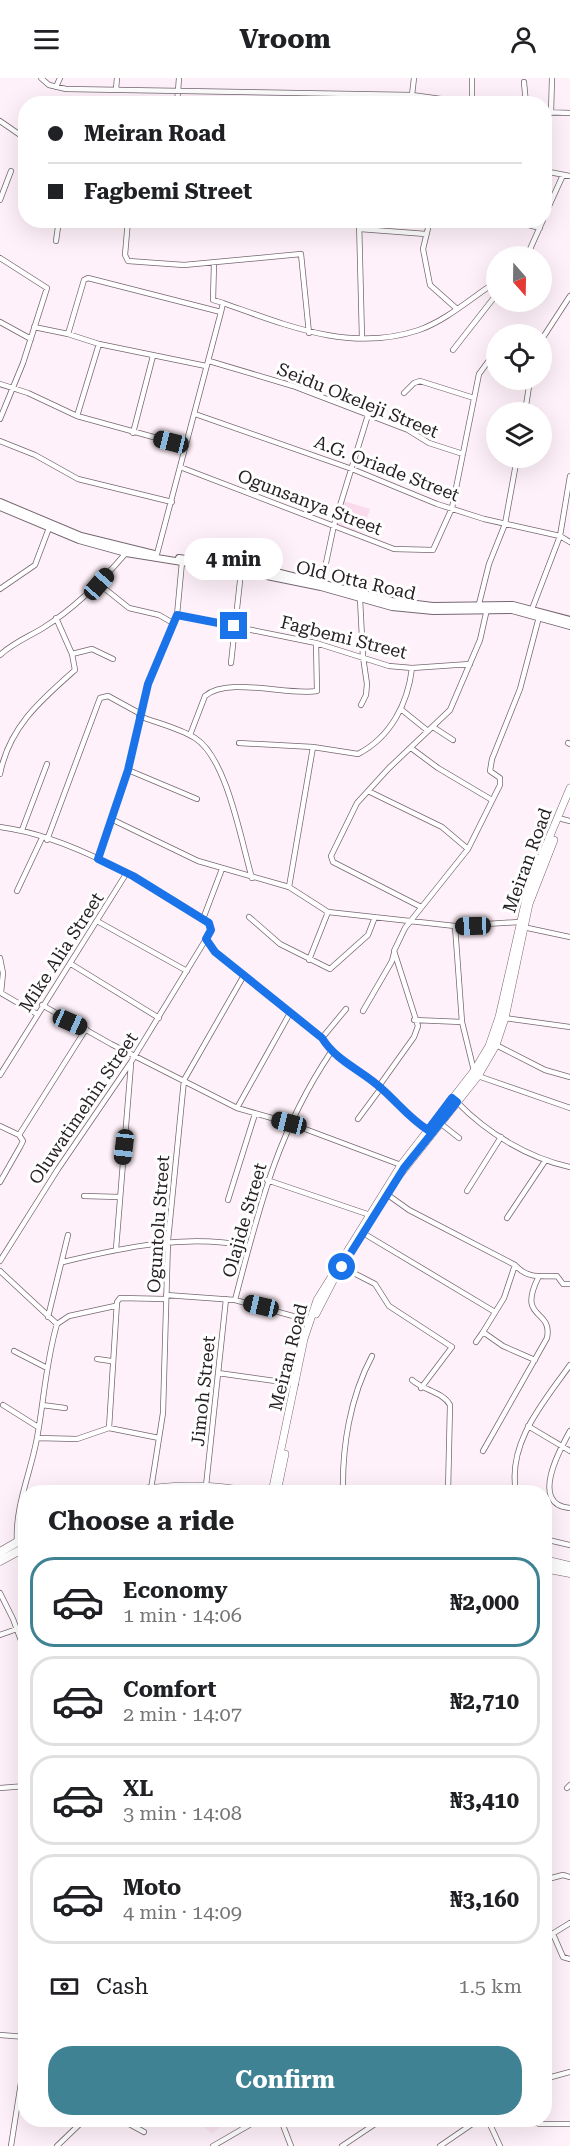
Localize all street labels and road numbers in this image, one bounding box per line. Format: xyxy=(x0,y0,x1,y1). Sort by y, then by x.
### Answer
street label: Seidu Okeleji Street xyxy=(274,358,442,442)
street label: A.G. Oriade Street xyxy=(312,431,463,505)
street label: Ogunsanya Street xyxy=(235,465,386,539)
street label: Old Otta Road xyxy=(294,556,418,604)
street label: Fagbemi Street xyxy=(279,611,410,663)
street label: Meiran Road xyxy=(498,804,556,915)
street label: Mike Alia Street xyxy=(15,888,108,1016)
street label: Oluwatimehin Street xyxy=(24,1028,142,1188)
street label: Oguntolu Street xyxy=(143,1154,173,1294)
street label: Olajide Street xyxy=(218,1160,270,1280)
street label: Meiran Road xyxy=(265,1301,312,1413)
street label: Jimoh Street xyxy=(187,1334,219,1447)

